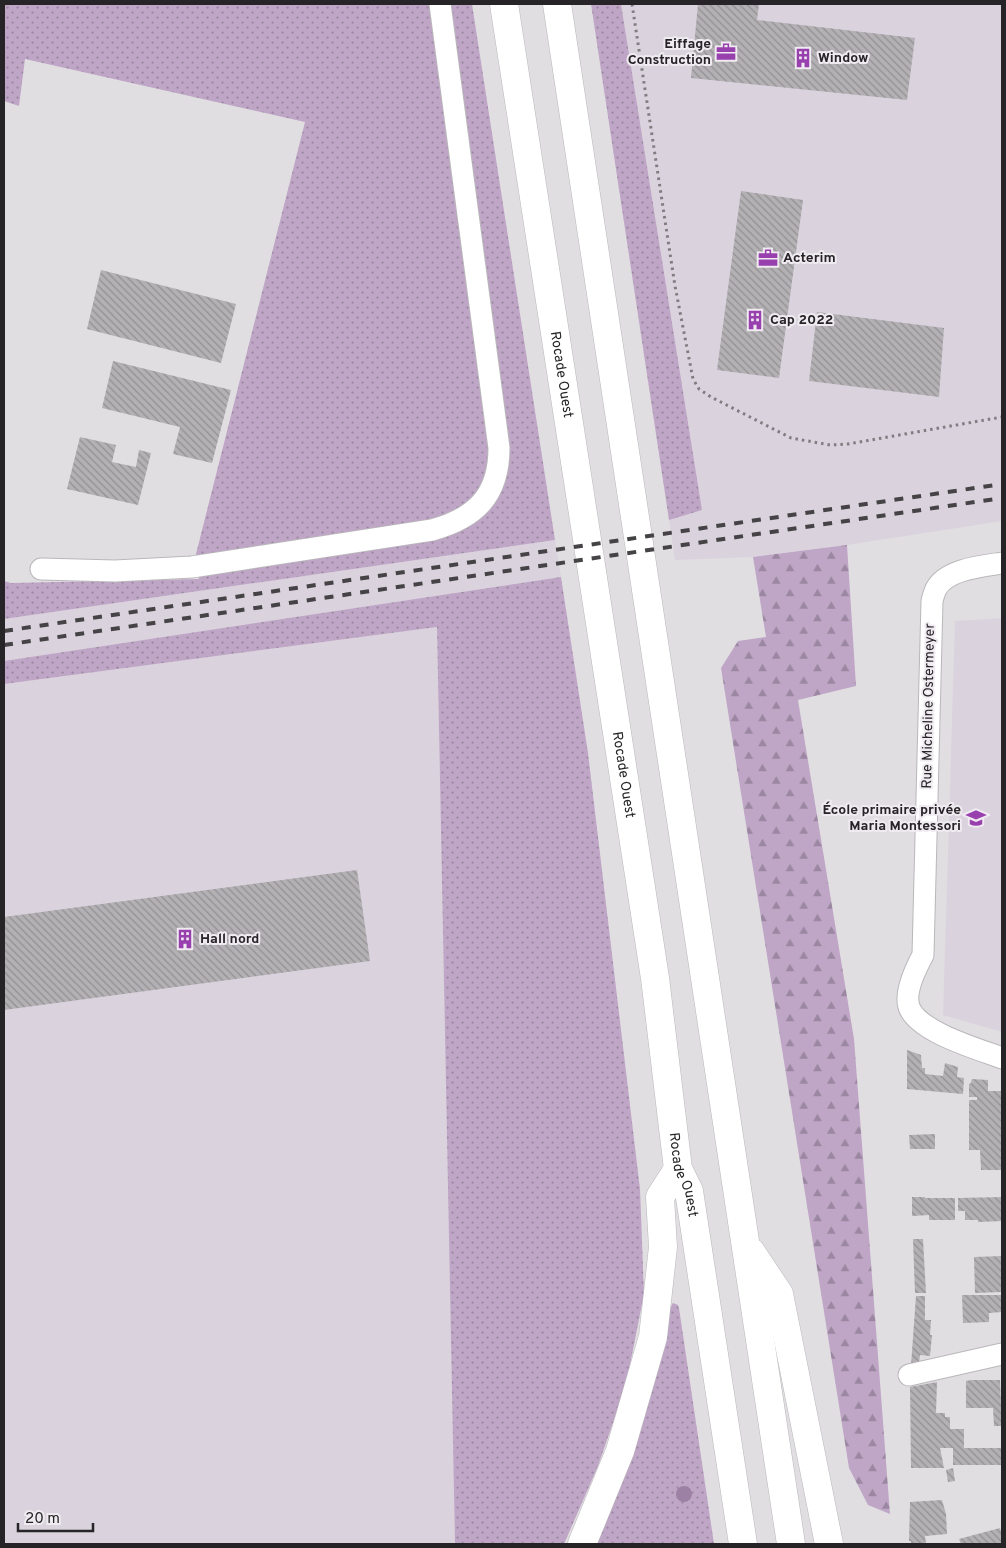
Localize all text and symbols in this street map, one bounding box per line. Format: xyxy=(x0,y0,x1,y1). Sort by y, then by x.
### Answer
place label: Eiffage Construction xyxy=(628,36,711,69)
office icon: Eiffage Construction xyxy=(715,41,737,63)
building icon: Window xyxy=(792,47,814,69)
place label: Window xyxy=(818,50,869,67)
office icon: Acterim xyxy=(757,247,779,269)
place label: Acterim xyxy=(783,250,836,267)
building icon: Cap 2022 xyxy=(744,309,766,331)
place label: Cap 2022 xyxy=(770,312,833,329)
street label: Rocade Ouest xyxy=(546,330,577,419)
street label: Rue Micheline Ostermeyer xyxy=(919,623,939,789)
street label: Rocade Ouest xyxy=(608,730,639,819)
place label: École primaire privée Maria Montessori xyxy=(823,801,961,835)
school or university icon: École primaire privée Maria Montessori xyxy=(965,807,987,829)
building icon: Hall nord xyxy=(174,928,196,950)
place label: Hall nord xyxy=(200,931,259,948)
street label: Rocade Ouest xyxy=(665,1132,701,1218)
scale bar xyxy=(18,1500,92,1532)
text: 20 m xyxy=(25,1510,60,1529)

